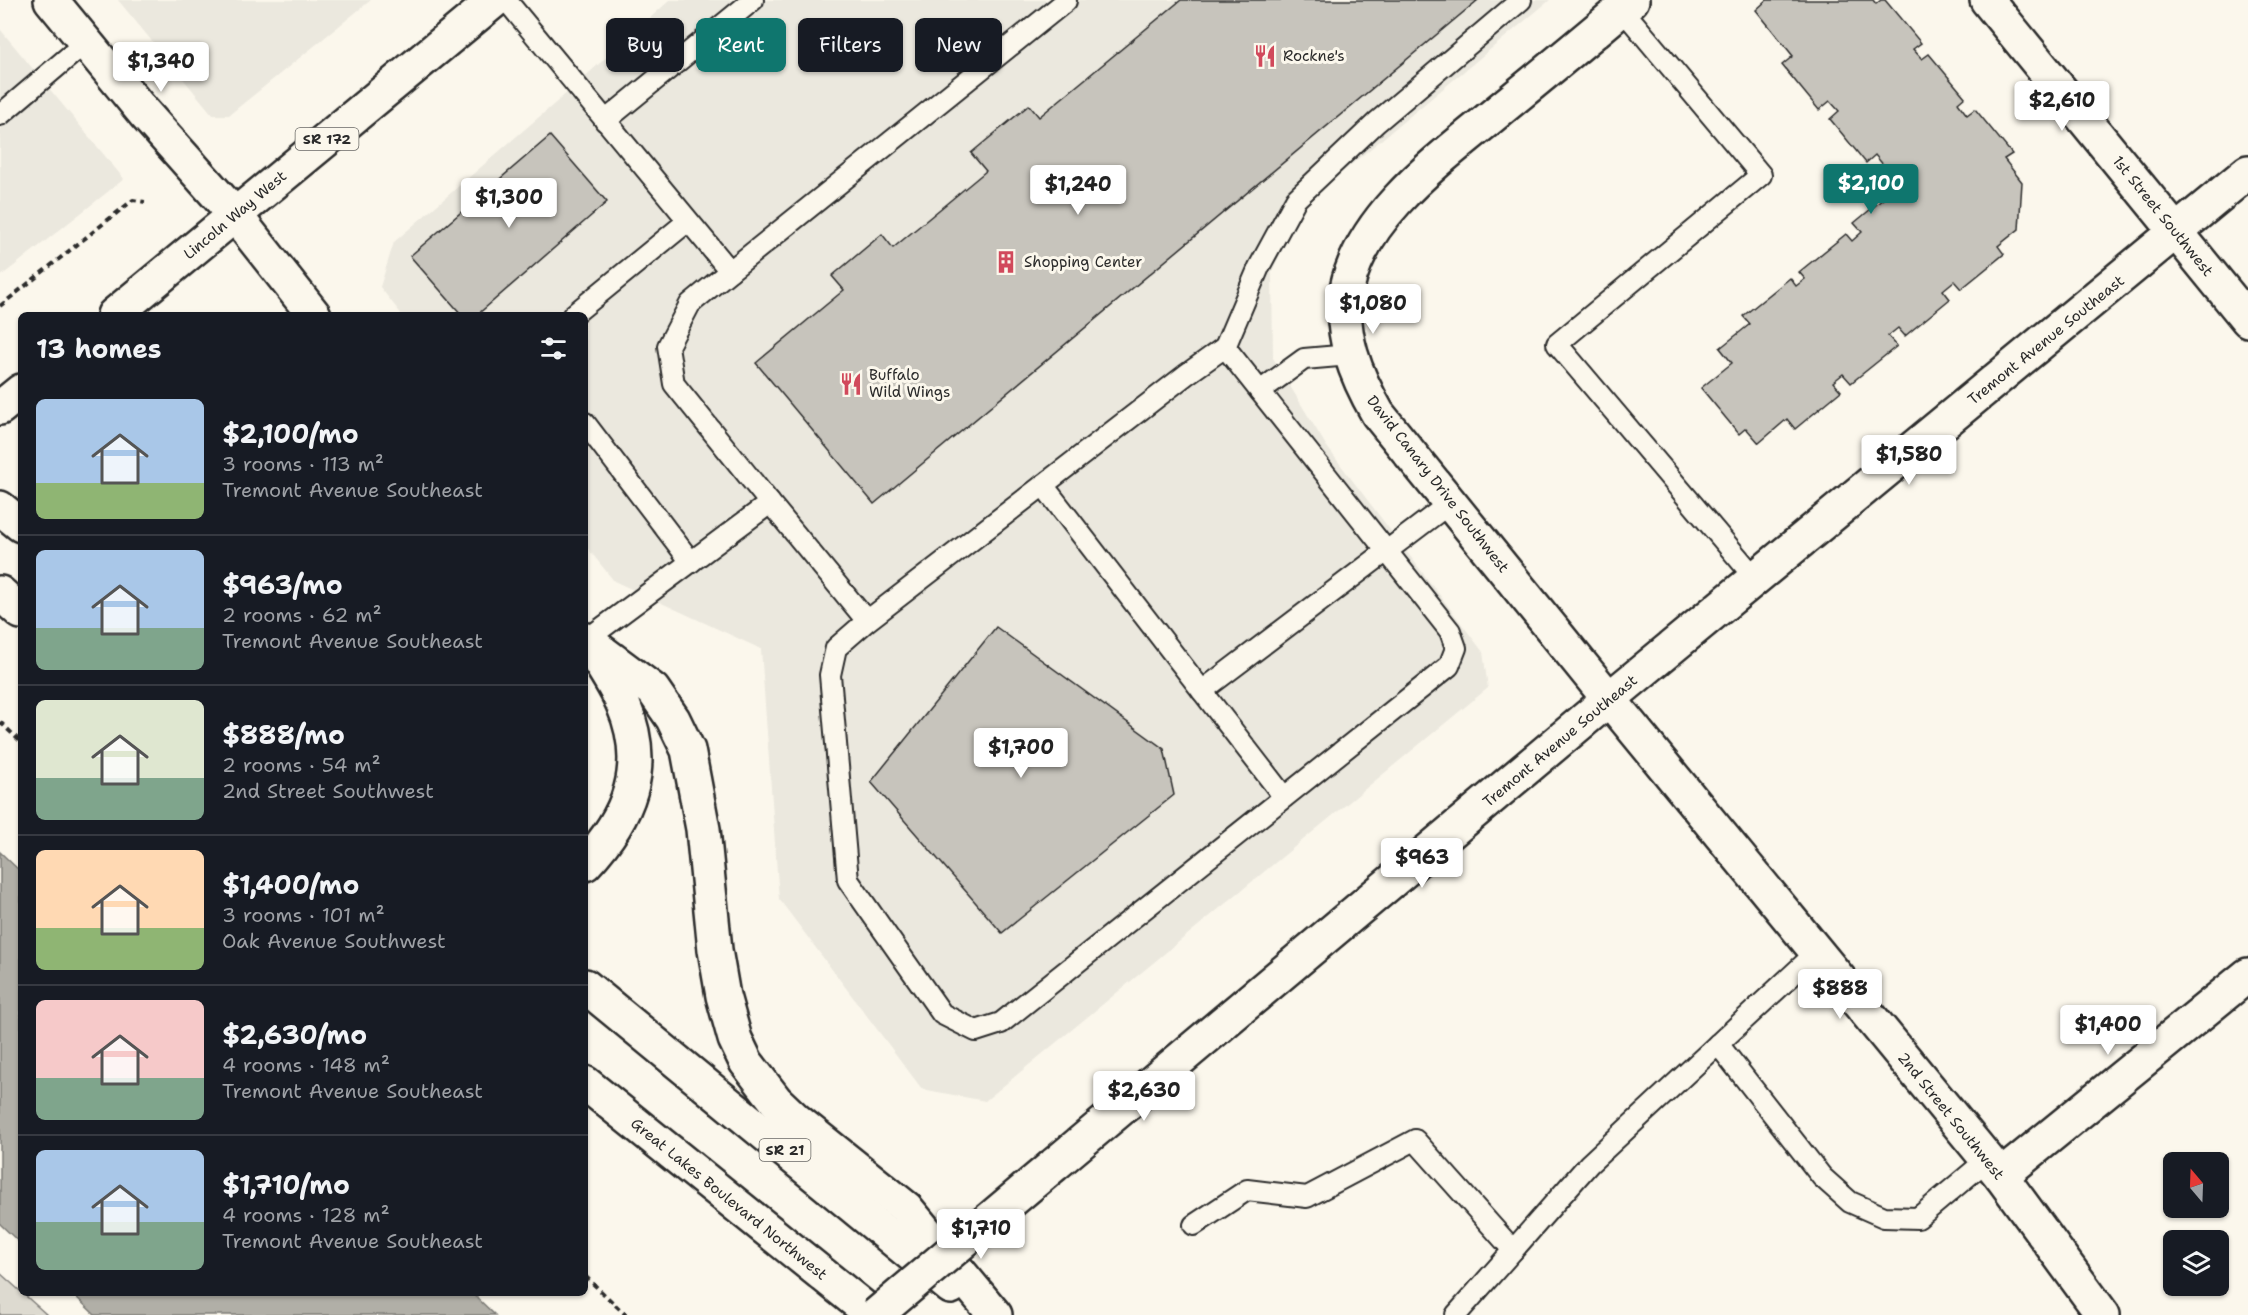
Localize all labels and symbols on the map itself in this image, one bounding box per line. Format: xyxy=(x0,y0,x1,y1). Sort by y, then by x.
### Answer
pin: $1,340 xyxy=(112,42,210,93)
restaurant icon: Rockne's xyxy=(1252,43,1278,69)
place label: Rockne's xyxy=(1283,46,1345,66)
pin: $2,610 xyxy=(2013,81,2111,132)
road number: SR 172 xyxy=(296,128,358,150)
street label: 1st Street Southwest xyxy=(2108,152,2218,280)
pin: $2,100 xyxy=(1822,164,1920,215)
pin: $1,240 xyxy=(1029,165,1127,216)
street label: Lincoln Way West xyxy=(179,166,291,264)
pin: $1,300 xyxy=(460,178,558,229)
building icon: Shopping Center xyxy=(993,249,1019,275)
place label: Shopping Center xyxy=(1024,252,1142,272)
street label: Tremont Avenue Southeast xyxy=(1964,271,2128,409)
pin: $1,080 xyxy=(1324,284,1422,335)
place label: Buffalo Wild Wings xyxy=(869,365,950,402)
restaurant icon: Buffalo Wild Wings xyxy=(838,371,864,397)
street label: David Canary Drive Southwest xyxy=(1362,391,1514,577)
pin: $1,580 xyxy=(1860,435,1958,486)
street label: Tremont Avenue Southeast xyxy=(1479,670,1641,812)
pin: $1,700 xyxy=(972,728,1070,779)
pin: $963 xyxy=(1386,838,1458,889)
pin: $888 xyxy=(1804,969,1876,1020)
pin: $1,400 xyxy=(2059,1005,2157,1056)
street label: 2nd Street Southwest xyxy=(1893,1048,2009,1184)
pin: $2,630 xyxy=(1095,1071,1193,1122)
street label: Great Lakes Boulevard Northwest xyxy=(627,1113,831,1285)
road number: SR 21 xyxy=(760,1139,810,1161)
north arrow xyxy=(2163,1152,2229,1218)
pin: $1,710 xyxy=(932,1209,1030,1260)

